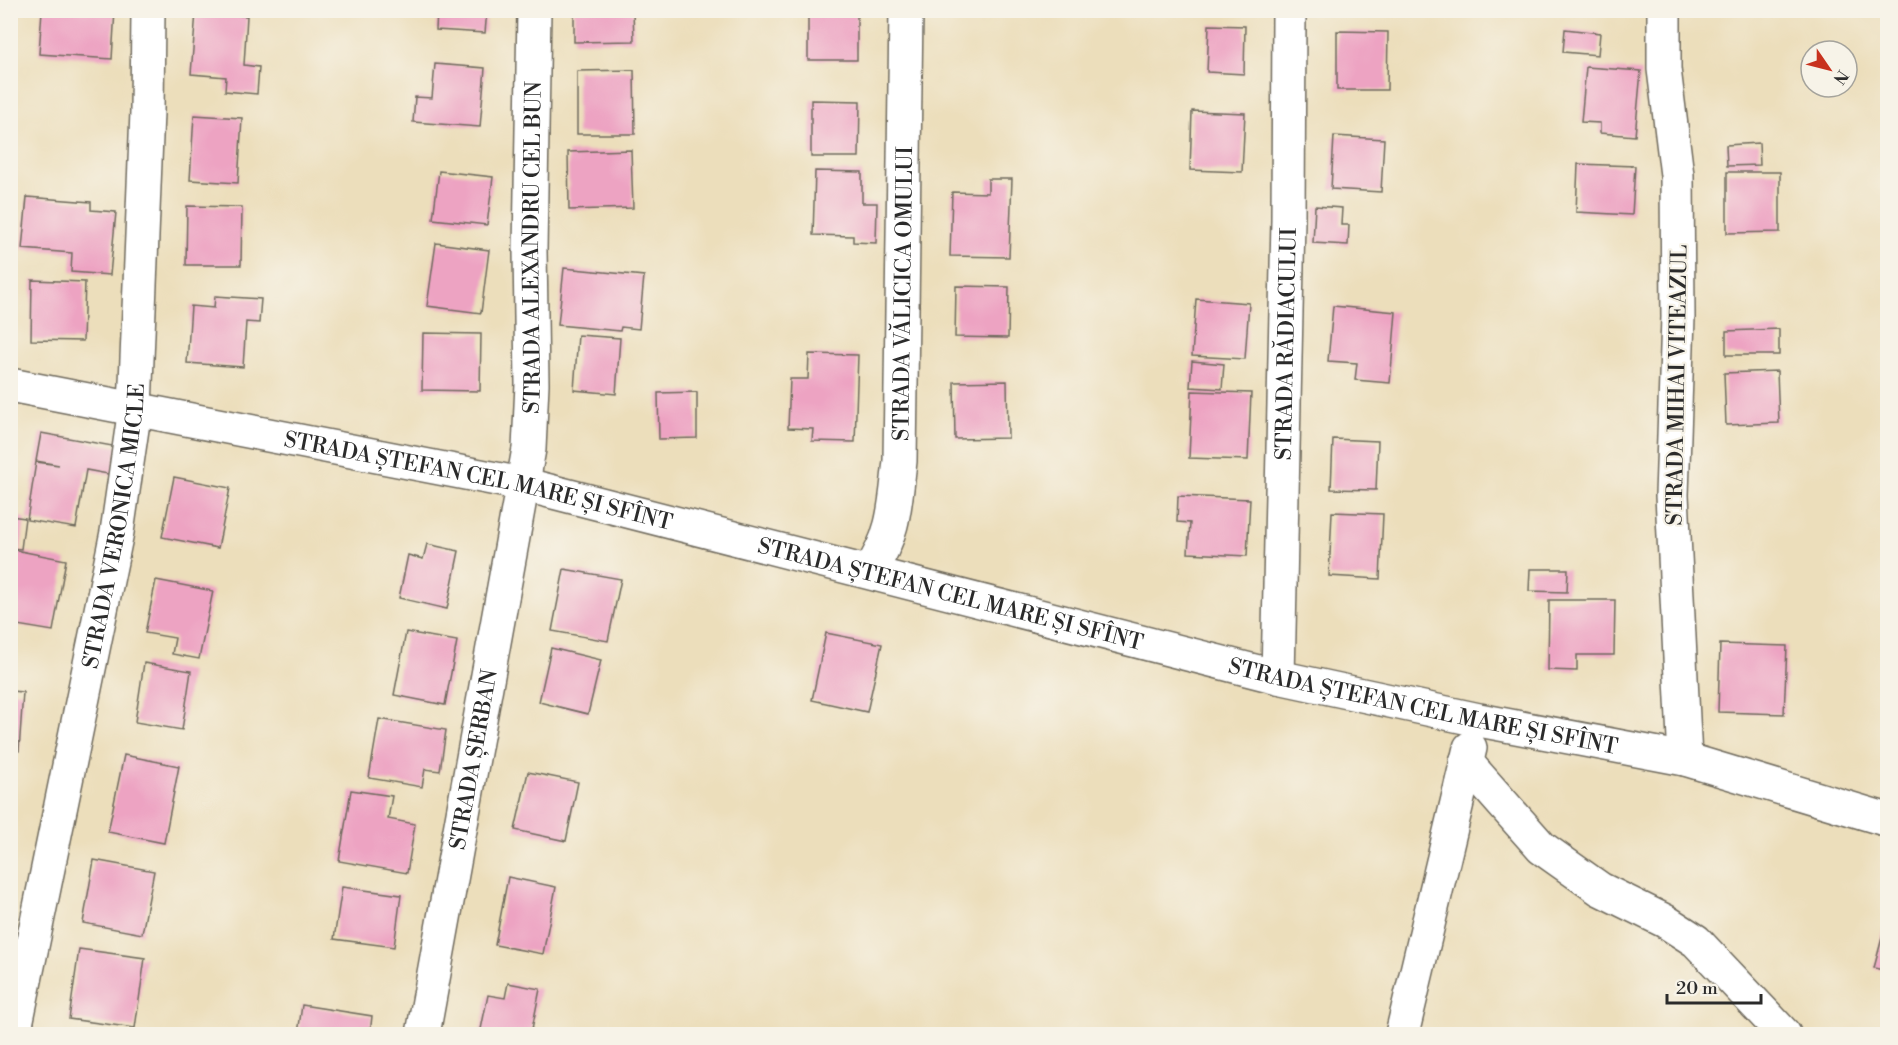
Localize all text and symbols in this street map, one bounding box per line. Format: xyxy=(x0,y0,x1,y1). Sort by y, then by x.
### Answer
north arrow xyxy=(1799,39,1859,99)
text: N xyxy=(1828,66,1852,88)
street label: STRADA ALEXANDRU CEL BUN xyxy=(518,80,548,415)
street label: STRADA VĂLICICA OMULUI xyxy=(888,146,919,441)
street label: STRADA RĂDIACULUI xyxy=(1271,227,1303,461)
street label: STRADA MIHAI VITEAZUL xyxy=(1662,244,1693,526)
street label: STRADA VERONICA MICLE xyxy=(77,383,151,671)
street label: STRADA ȘTEFAN CEL MARE ȘI SFÎNT xyxy=(282,426,675,537)
street label: STRADA ȘTEFAN CEL MARE ȘI SFÎNT xyxy=(755,533,1146,657)
street label: STRADA ȘTEFAN CEL MARE ȘI SFÎNT xyxy=(1226,653,1620,761)
street label: STRADA ȘERBAN xyxy=(445,667,504,852)
scale bar xyxy=(1667,967,1762,1005)
text: 20 m xyxy=(1676,977,1718,1000)

